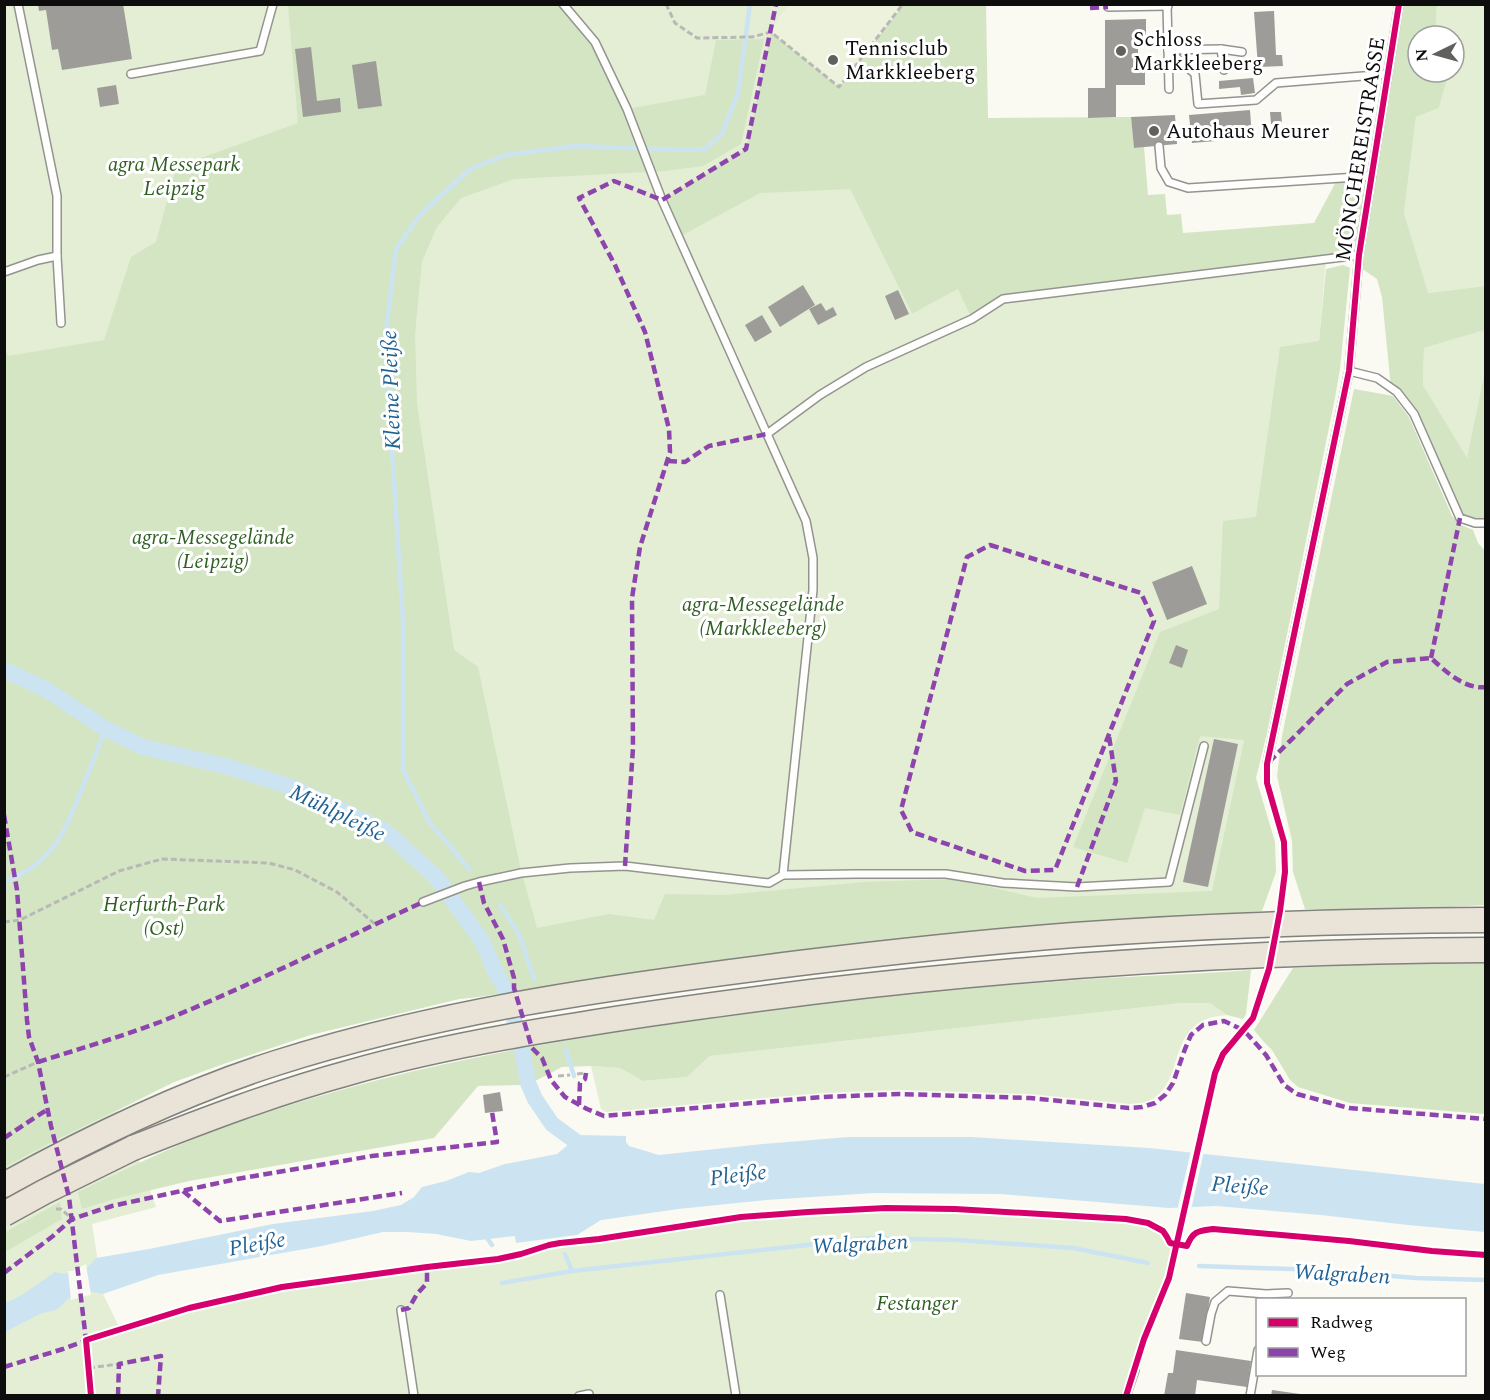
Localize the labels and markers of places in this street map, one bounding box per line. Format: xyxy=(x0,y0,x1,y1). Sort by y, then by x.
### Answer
place label: Schloss Markkleeberg xyxy=(1133,24,1263,80)
place label: Tennisclub Markkleeberg xyxy=(845,33,975,89)
marker: Schloss Markkleeberg xyxy=(1114,44,1128,58)
marker: Tennisclub Markkleeberg xyxy=(826,53,840,67)
place label: Autohaus Meurer xyxy=(1166,116,1329,148)
marker: Autohaus Meurer xyxy=(1147,124,1161,138)

